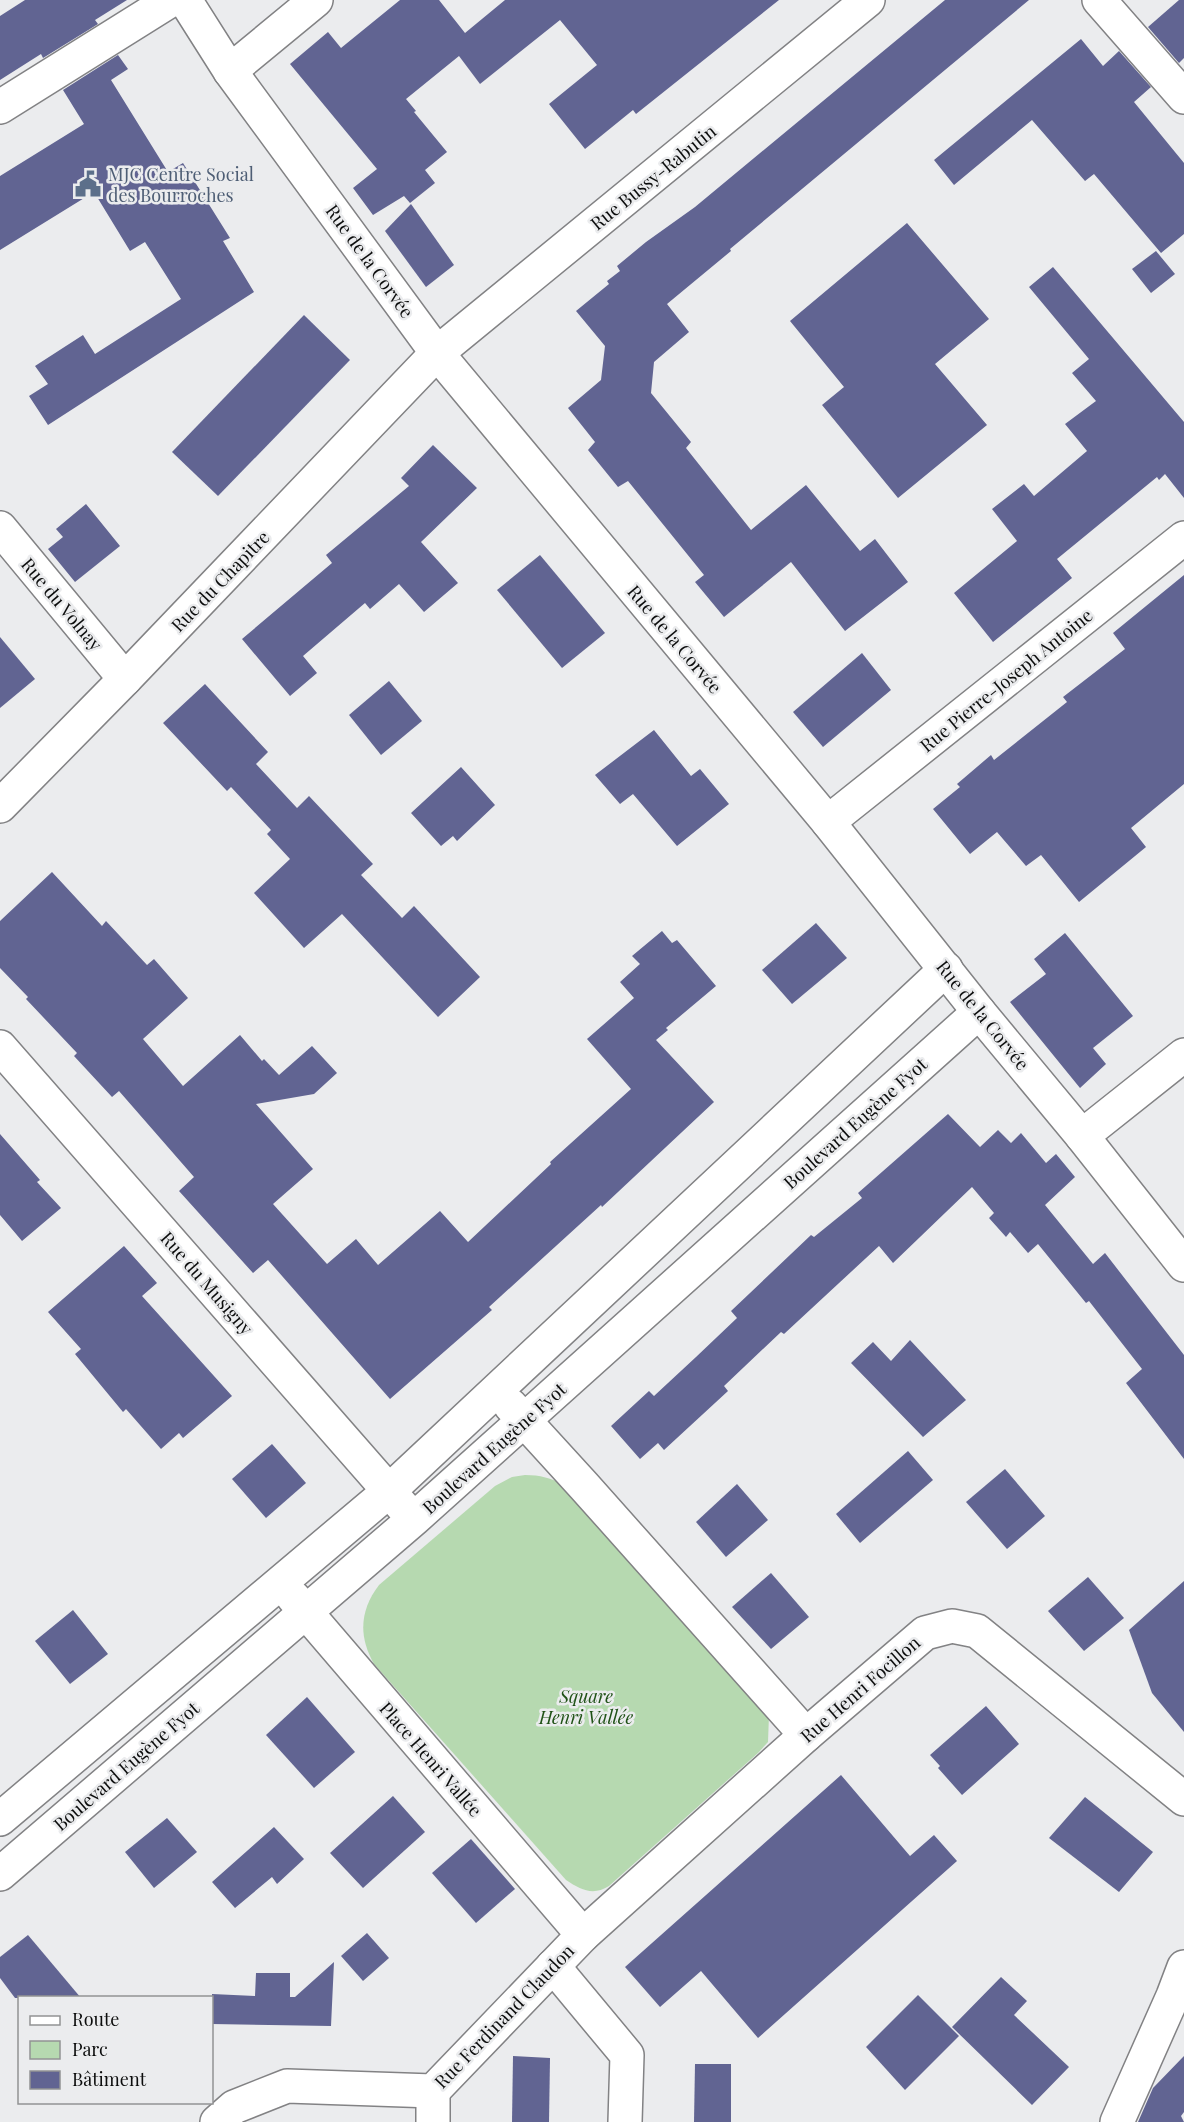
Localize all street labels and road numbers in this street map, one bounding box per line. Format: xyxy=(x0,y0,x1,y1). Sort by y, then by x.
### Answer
street label: Rue Bussy-Rabutin xyxy=(585,119,721,235)
street label: Rue de la Corvée xyxy=(321,199,419,323)
street label: Rue du Chapitre xyxy=(166,525,274,637)
street label: Rue du Volnay xyxy=(16,553,108,655)
street label: Rue de la Corvée xyxy=(623,580,727,698)
street label: Rue Pierre-Joseph Antoine xyxy=(915,603,1097,757)
street label: Rue de la Corvée xyxy=(931,955,1035,1075)
street label: Boulevard Eugène Fyot xyxy=(778,1052,932,1194)
street label: Rue du Musigny xyxy=(155,1226,259,1340)
street label: Boulevard Eugène Fyot xyxy=(417,1377,571,1519)
street label: Rue Henri Focillon xyxy=(795,1630,925,1748)
street label: Boulevard Eugène Fyot xyxy=(48,1696,204,1836)
street label: Place Henri Vallée xyxy=(374,1697,488,1821)
street label: Rue Ferdinand Claudon xyxy=(429,1939,579,2093)

